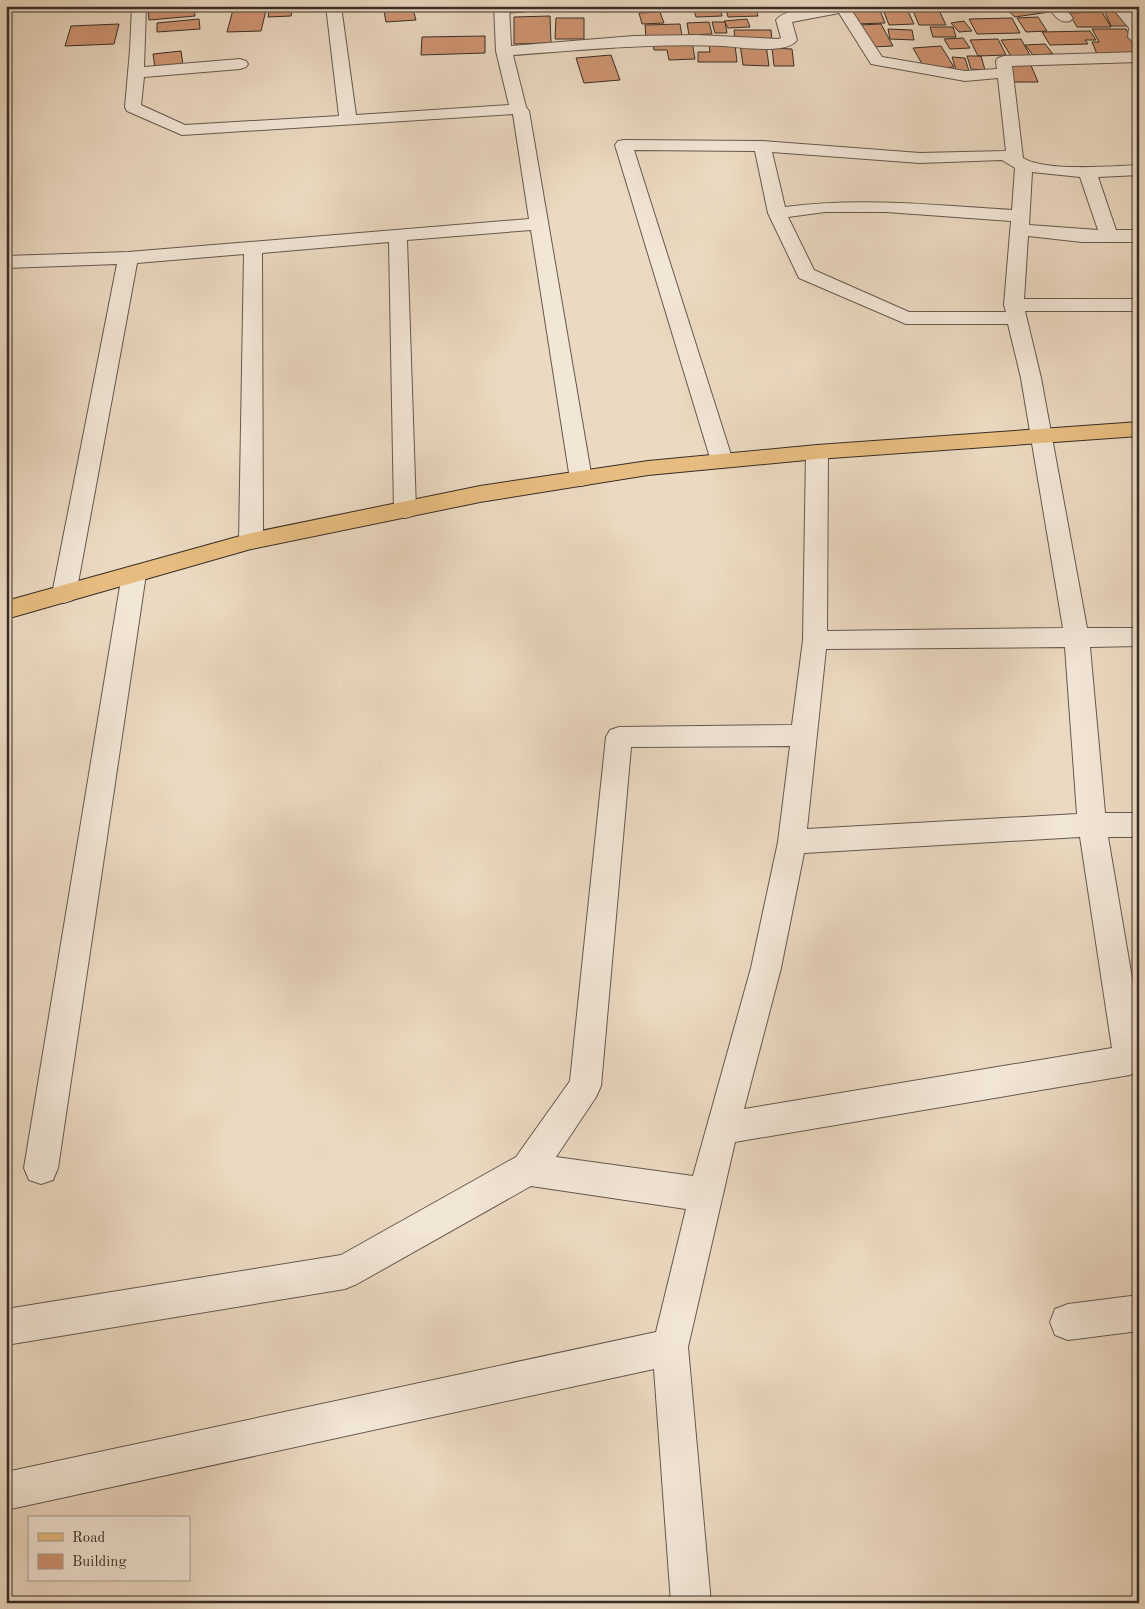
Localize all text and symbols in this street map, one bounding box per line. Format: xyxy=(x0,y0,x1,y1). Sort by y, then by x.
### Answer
legend xyxy=(28,1516,190,1582)
text: Road xyxy=(72,1531,106,1546)
text: Building xyxy=(72,1555,127,1570)

